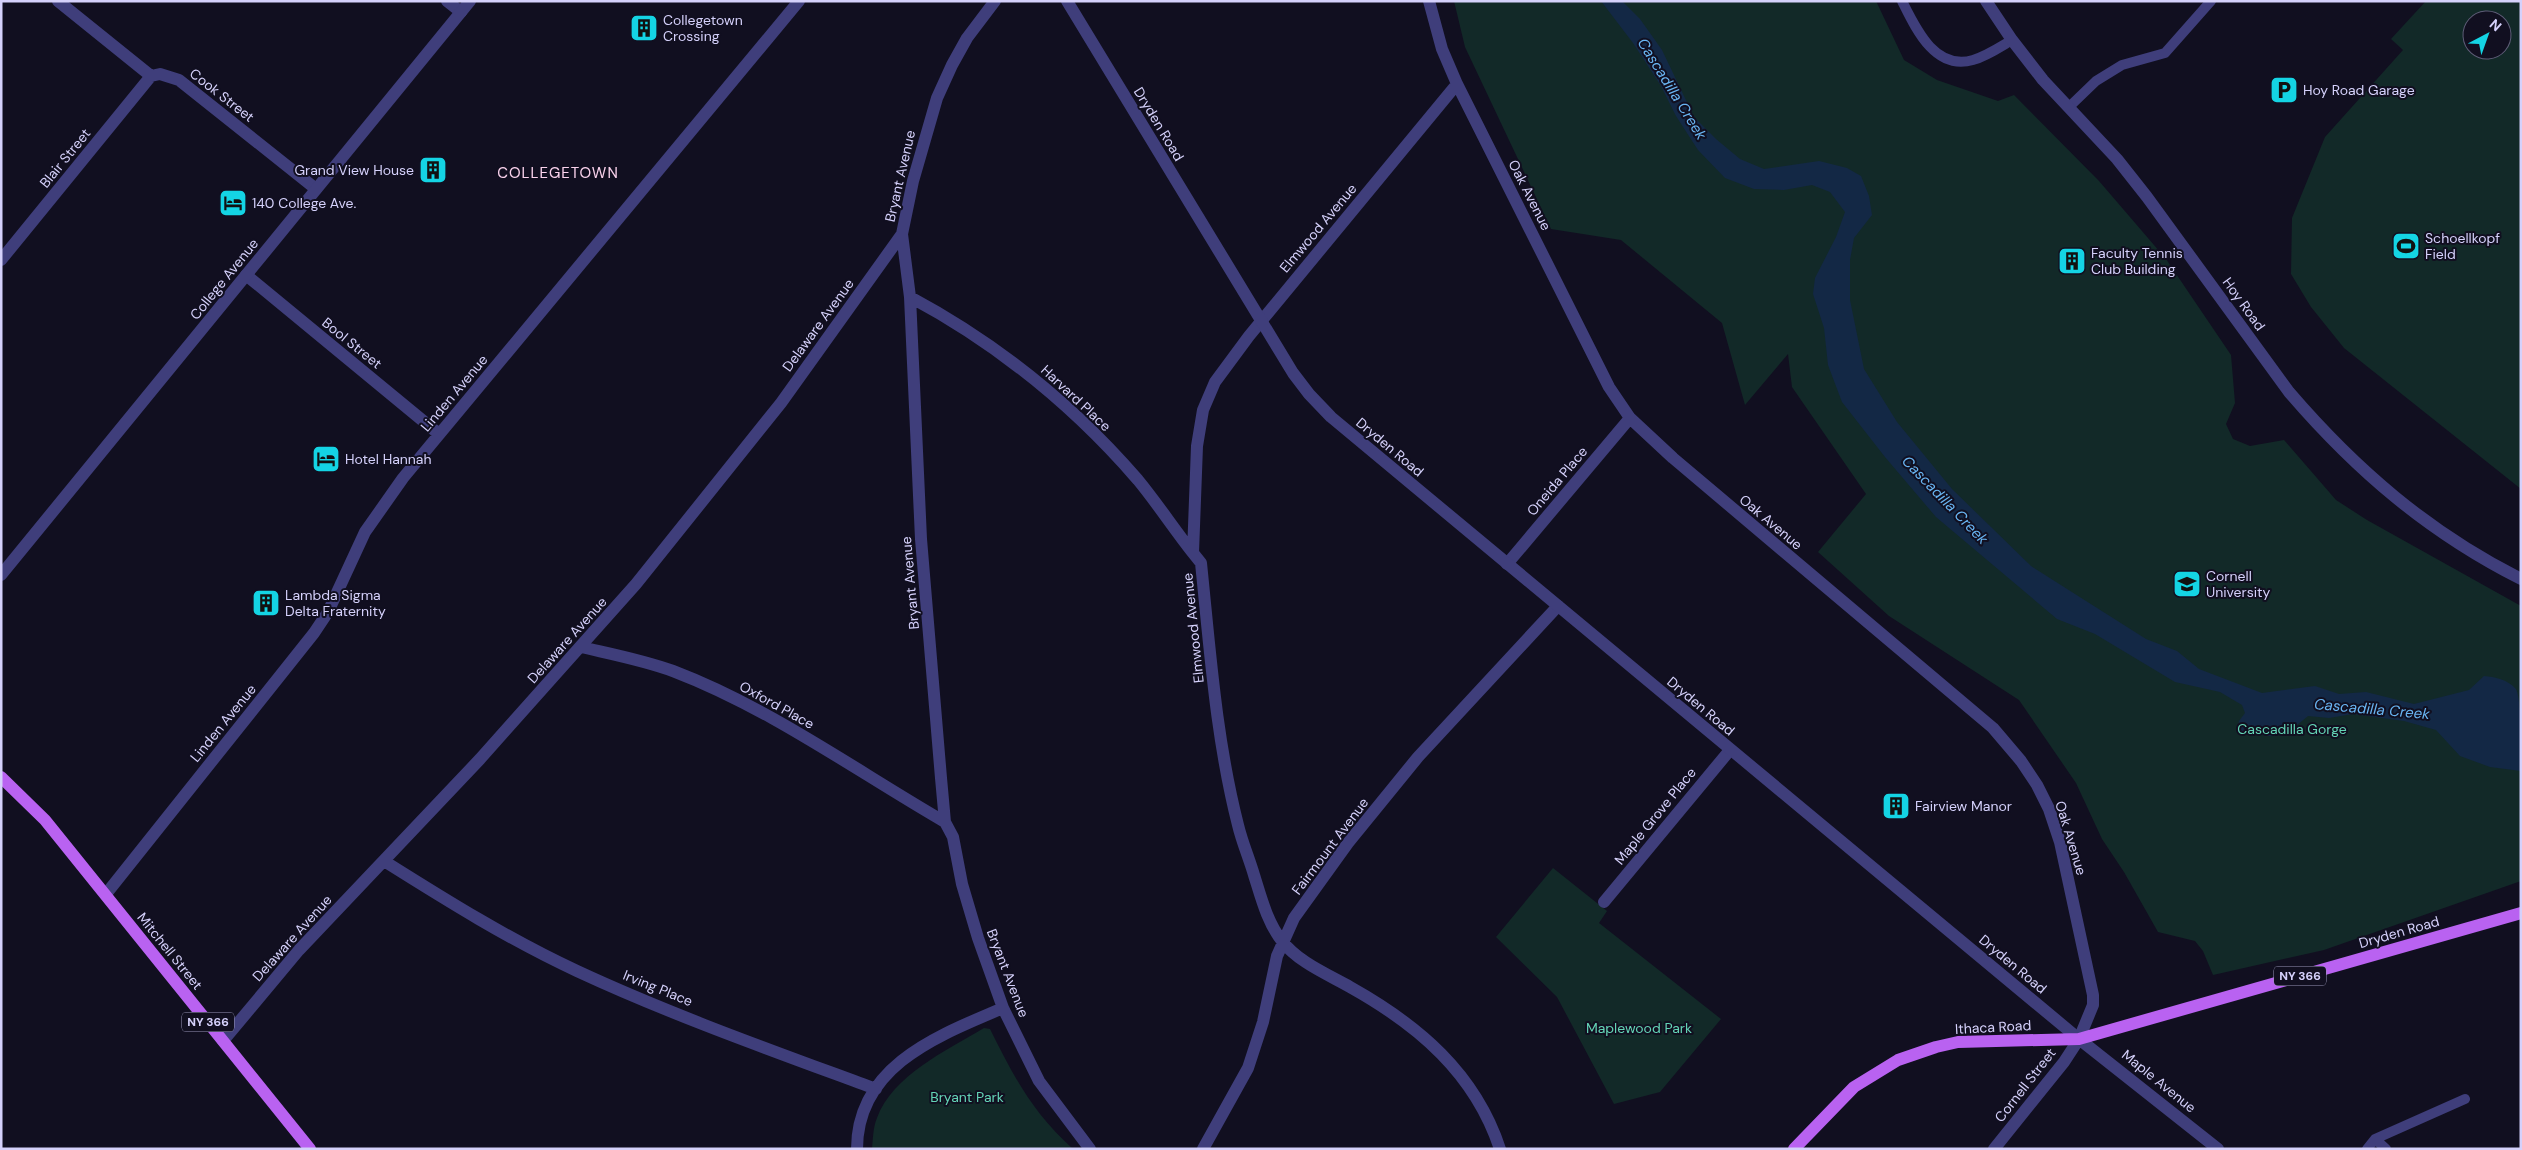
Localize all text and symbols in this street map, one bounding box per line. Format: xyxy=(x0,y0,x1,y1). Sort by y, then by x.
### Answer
north arrow xyxy=(2462,10,2512,60)
place label: Collegetown Crossing xyxy=(663,11,743,45)
building icon: Collegetown Crossing xyxy=(629,13,659,43)
text: N xyxy=(2486,15,2505,35)
water label: Cascadilla Creek xyxy=(1633,34,1711,144)
street label: Cook Street xyxy=(186,64,258,126)
parking icon: Hoy Road Garage xyxy=(2269,75,2299,105)
place label: Hoy Road Garage xyxy=(2303,81,2415,99)
street label: Dryden Road xyxy=(1130,84,1188,164)
street label: Blair Street xyxy=(36,125,94,191)
street label: Bryant Avenue xyxy=(881,128,919,224)
building icon: Grand View House xyxy=(418,155,448,185)
street label: Oak Avenue xyxy=(1505,157,1555,233)
place label: Grand View House xyxy=(294,161,414,179)
district label: COLLEGETOWN xyxy=(497,163,619,183)
street label: Elmwood Avenue xyxy=(1276,180,1360,276)
hotel icon: 140 College Ave. xyxy=(218,188,248,218)
place label: 140 College Ave. xyxy=(252,194,356,212)
place label: Schoellkopf Field xyxy=(2425,229,2500,263)
sports icon: Schoellkopf Field xyxy=(2391,231,2421,261)
street label: College Avenue xyxy=(186,235,262,323)
place label: Faculty Tennis Club Building xyxy=(2091,244,2183,278)
building icon: Faculty Tennis Club Building xyxy=(2057,246,2087,276)
street label: Hoy Road xyxy=(2219,274,2269,334)
street label: Delaware Avenue xyxy=(778,275,858,375)
street label: Bool Street xyxy=(319,313,385,373)
street label: Linden Avenue xyxy=(417,351,491,435)
street label: Harvard Place xyxy=(1037,361,1115,435)
street label: Dryden Road xyxy=(1352,413,1428,481)
street label: Oneida Place xyxy=(1523,443,1591,519)
hotel icon: Hotel Hannah xyxy=(311,444,341,474)
place label: Hotel Hannah xyxy=(345,450,432,468)
water label: Cascadilla Creek xyxy=(1897,451,1993,549)
street label: Oak Avenue xyxy=(1736,490,1806,554)
street label: Bryant Avenue xyxy=(897,536,923,630)
place label: Cornell University xyxy=(2206,567,2271,601)
school or university icon: Cornell University xyxy=(2172,569,2202,599)
street label: Elmwood Avenue xyxy=(1178,572,1208,684)
place label: Lambda Sigma Delta Fraternity xyxy=(285,586,386,620)
building icon: Lambda Sigma Delta Fraternity xyxy=(251,588,281,618)
street label: Delaware Avenue xyxy=(523,593,611,687)
street label: Dryden Road xyxy=(1663,672,1739,740)
street label: Oxford Place xyxy=(736,677,818,733)
street label: Linden Avenue xyxy=(186,680,260,766)
water label: Cascadilla Creek xyxy=(2313,694,2431,724)
park label: Cascadilla Gorge xyxy=(2237,720,2347,738)
street label: Maple Grove Place xyxy=(1610,764,1700,868)
building icon: Fairview Manor xyxy=(1881,791,1911,821)
street label: Fairmount Avenue xyxy=(1288,794,1372,898)
place label: Fairview Manor xyxy=(1915,797,2012,815)
street label: Oak Avenue xyxy=(2051,799,2091,877)
street label: Delaware Avenue xyxy=(248,891,336,985)
street label: Mitchell Street xyxy=(133,909,207,993)
street label: Dryden Road xyxy=(2357,912,2441,952)
street label: Bryant Avenue xyxy=(983,926,1033,1020)
street label: Dryden Road xyxy=(1975,930,2051,998)
street label: Irving Place xyxy=(621,966,696,1010)
road number: NY 366 xyxy=(2274,966,2326,986)
road number: NY 366 xyxy=(182,1012,234,1032)
street label: Ithaca Road xyxy=(1954,1016,2032,1038)
park label: Maplewood Park xyxy=(1586,1019,1692,1037)
street label: Cornell Street xyxy=(1990,1044,2060,1126)
street label: Maple Avenue xyxy=(2118,1046,2200,1117)
park label: Bryant Park xyxy=(930,1088,1004,1106)

